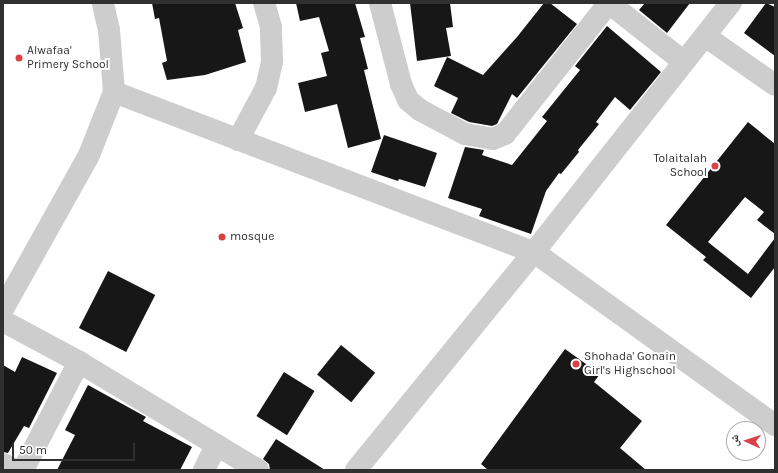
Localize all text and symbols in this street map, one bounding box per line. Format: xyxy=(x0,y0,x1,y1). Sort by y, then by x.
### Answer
place label: Alwafaa' Primery School xyxy=(27,44,109,72)
marker: Alwafaa' Primery School xyxy=(14,53,24,63)
place label: Tolaitalah School xyxy=(654,152,707,180)
marker: Tolaitalah School xyxy=(710,161,720,171)
place label: mosque xyxy=(230,230,275,244)
marker: mosque xyxy=(217,232,227,242)
place label: Shohada' Gonain Girl's Highschool xyxy=(584,350,676,378)
marker: Shohada' Gonain Girl's Highschool xyxy=(571,359,581,369)
north arrow xyxy=(726,421,766,461)
text: ش xyxy=(728,434,741,447)
scale bar xyxy=(14,435,137,461)
text: 50 m xyxy=(19,443,47,457)

